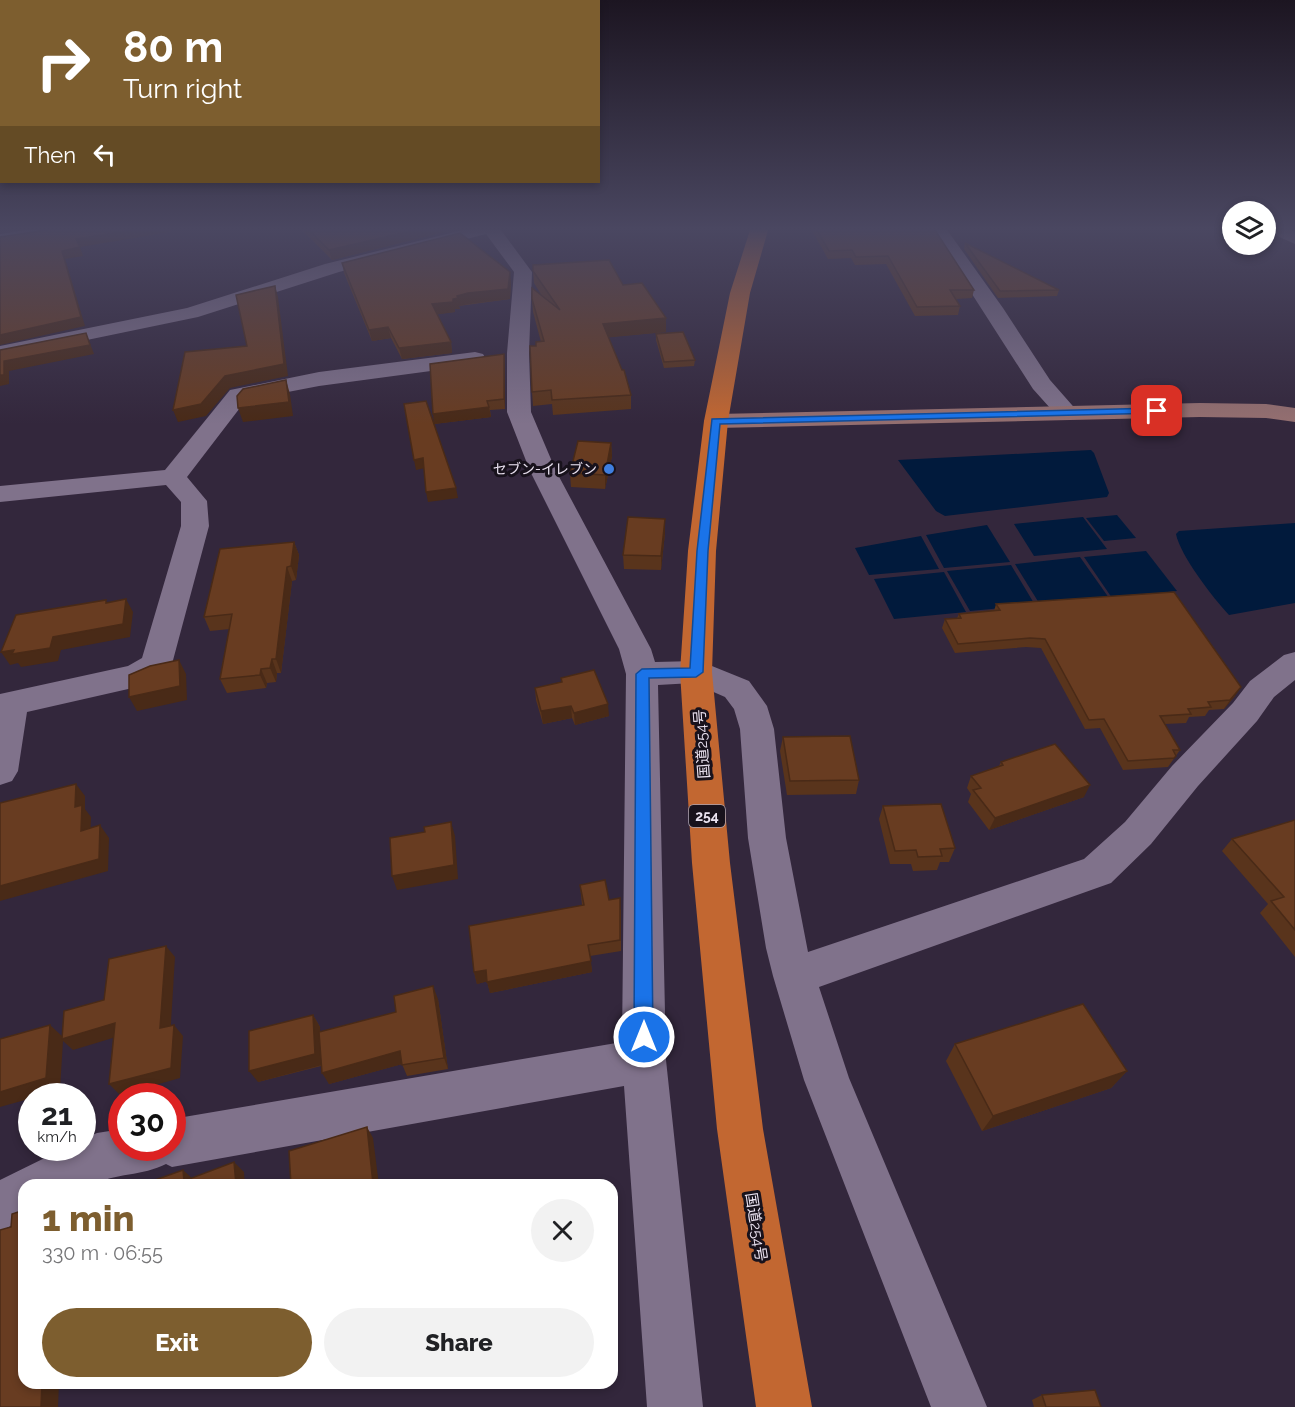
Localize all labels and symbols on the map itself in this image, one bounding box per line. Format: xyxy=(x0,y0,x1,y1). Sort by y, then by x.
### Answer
pin xyxy=(1131,385,1182,436)
place label: セブン-イレブン xyxy=(493,461,597,477)
marker: セブン-イレブン xyxy=(602,462,616,476)
street label: 国道254号 xyxy=(691,709,713,779)
road number: 254 xyxy=(689,805,725,827)
position arrow xyxy=(612,1005,676,1069)
speed limit sign: 30 xyxy=(108,1083,186,1161)
street label: 国道254号 xyxy=(742,1191,770,1263)

